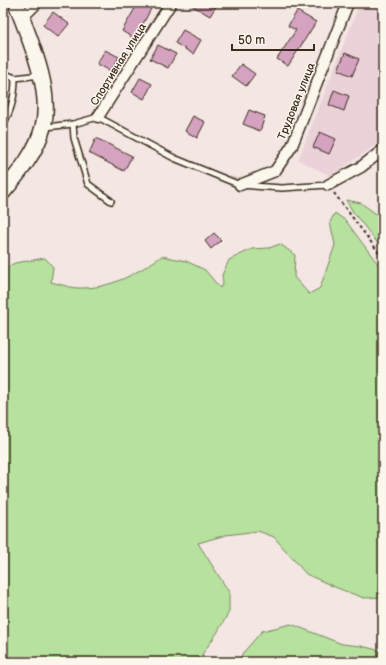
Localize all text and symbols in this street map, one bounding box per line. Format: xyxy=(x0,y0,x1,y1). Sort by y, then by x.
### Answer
street label: Спортивная улица xyxy=(88,20,149,108)
scale bar xyxy=(232,26,314,52)
text: 50 m xyxy=(238,33,265,48)
street label: Трудовая улица xyxy=(275,60,318,142)

